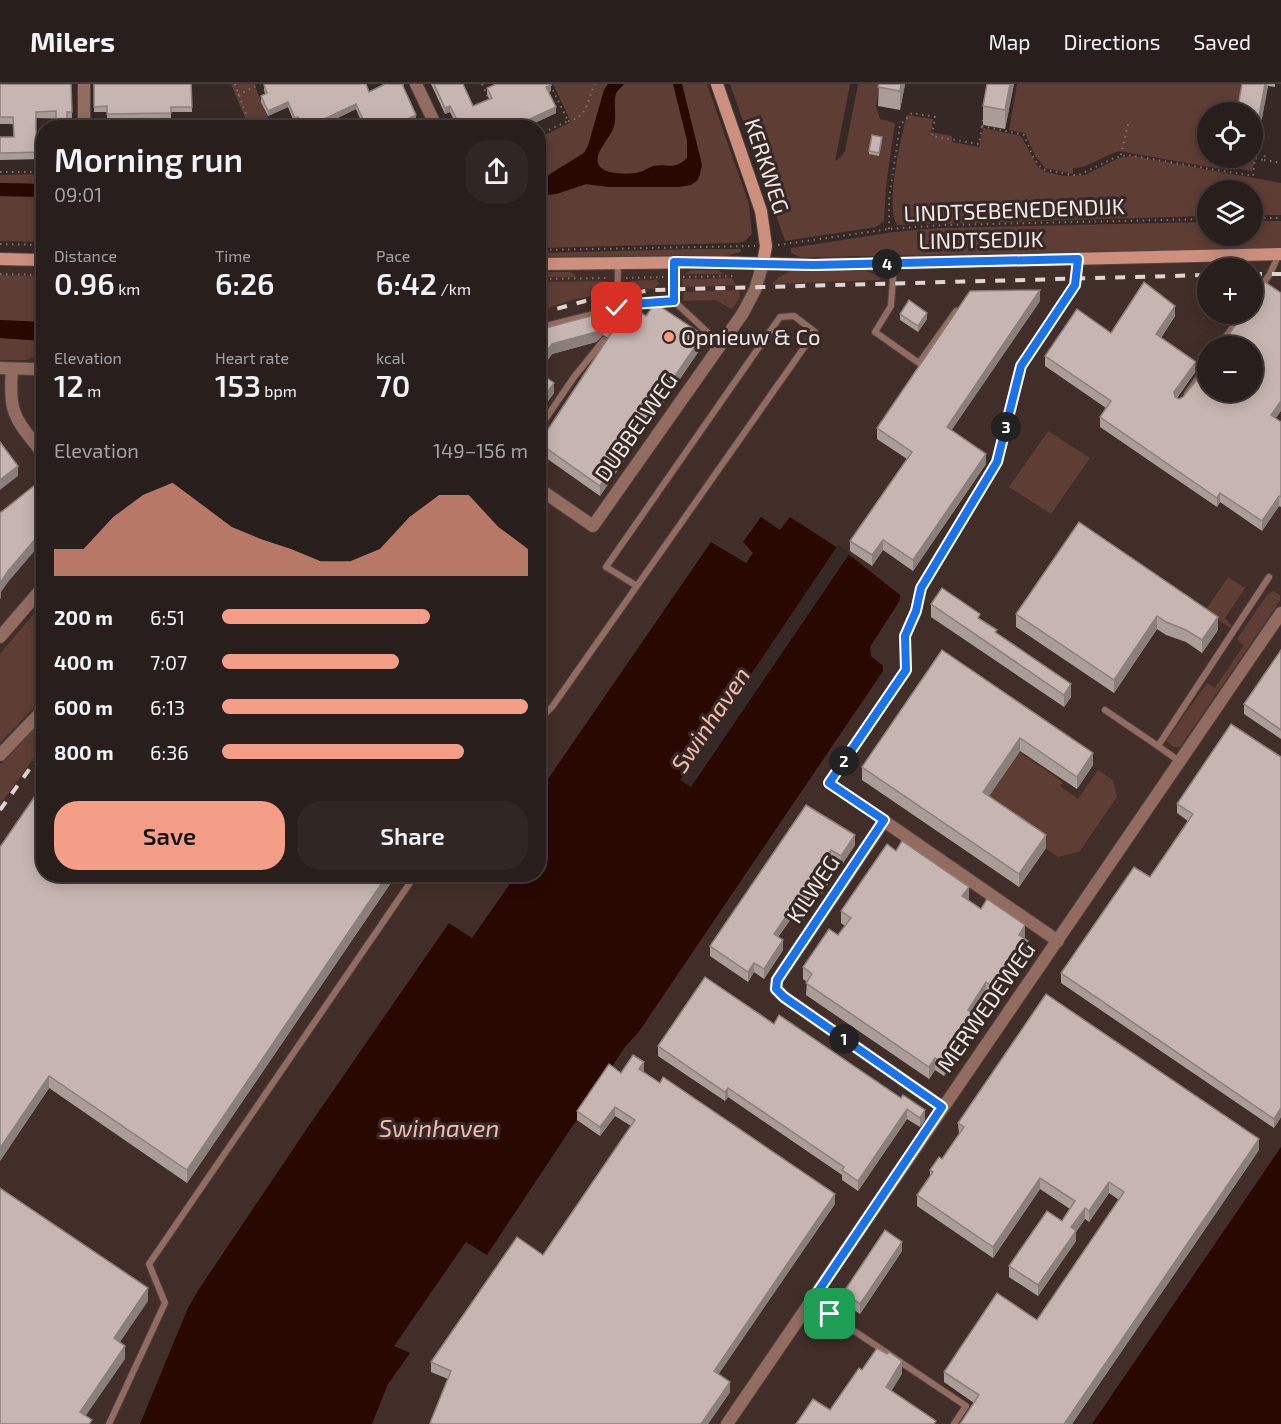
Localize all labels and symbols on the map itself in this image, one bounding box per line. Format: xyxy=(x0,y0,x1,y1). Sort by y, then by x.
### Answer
street label: KERKWEG xyxy=(740,115,796,217)
street label: LINDTSEBENEDENDIJK xyxy=(903,192,1125,226)
street label: LINDTSEDIJK xyxy=(918,225,1044,253)
pin: 4 xyxy=(872,249,902,279)
pin xyxy=(591,282,642,333)
place label: Opnieuw & Co xyxy=(681,323,821,349)
marker: Opnieuw & Co xyxy=(662,330,676,344)
street label: DUBBELWEG xyxy=(588,367,682,485)
pin: 3 xyxy=(991,412,1021,442)
water label: Swinhaven xyxy=(664,661,756,777)
pin: 2 xyxy=(829,746,859,776)
street label: KILWEG xyxy=(780,850,844,927)
street label: MERWEDEWEG xyxy=(931,937,1039,1076)
pin: 1 xyxy=(829,1024,859,1054)
water label: Swinhaven xyxy=(379,1113,499,1142)
pin xyxy=(804,1288,855,1339)

